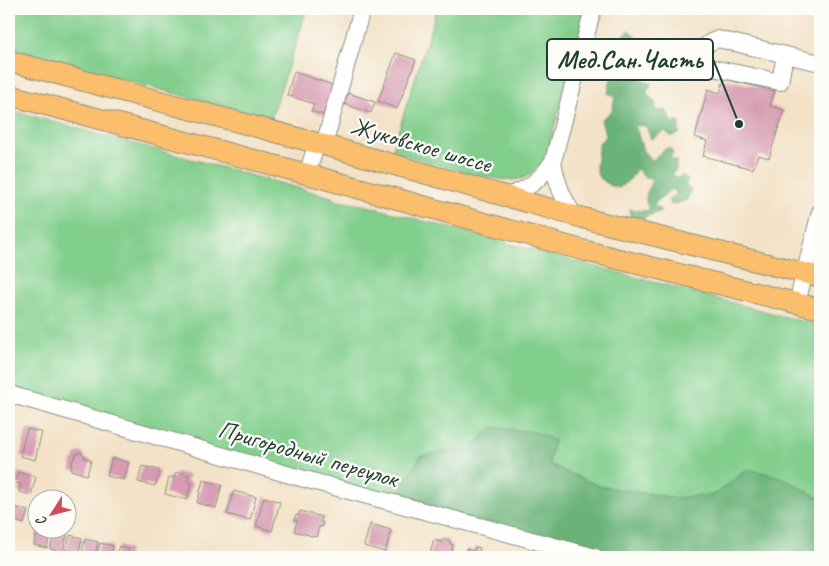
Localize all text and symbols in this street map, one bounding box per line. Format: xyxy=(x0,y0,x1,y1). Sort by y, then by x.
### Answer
callout: Мед.Сан.Часть xyxy=(547,39,713,80)
text: Мед.Сан.Часть xyxy=(557,43,705,76)
street label: Жуковское шоссе xyxy=(347,110,497,181)
street label: Пригородный переулок xyxy=(214,413,404,496)
north arrow xyxy=(28,488,78,538)
text: С xyxy=(32,512,51,529)

